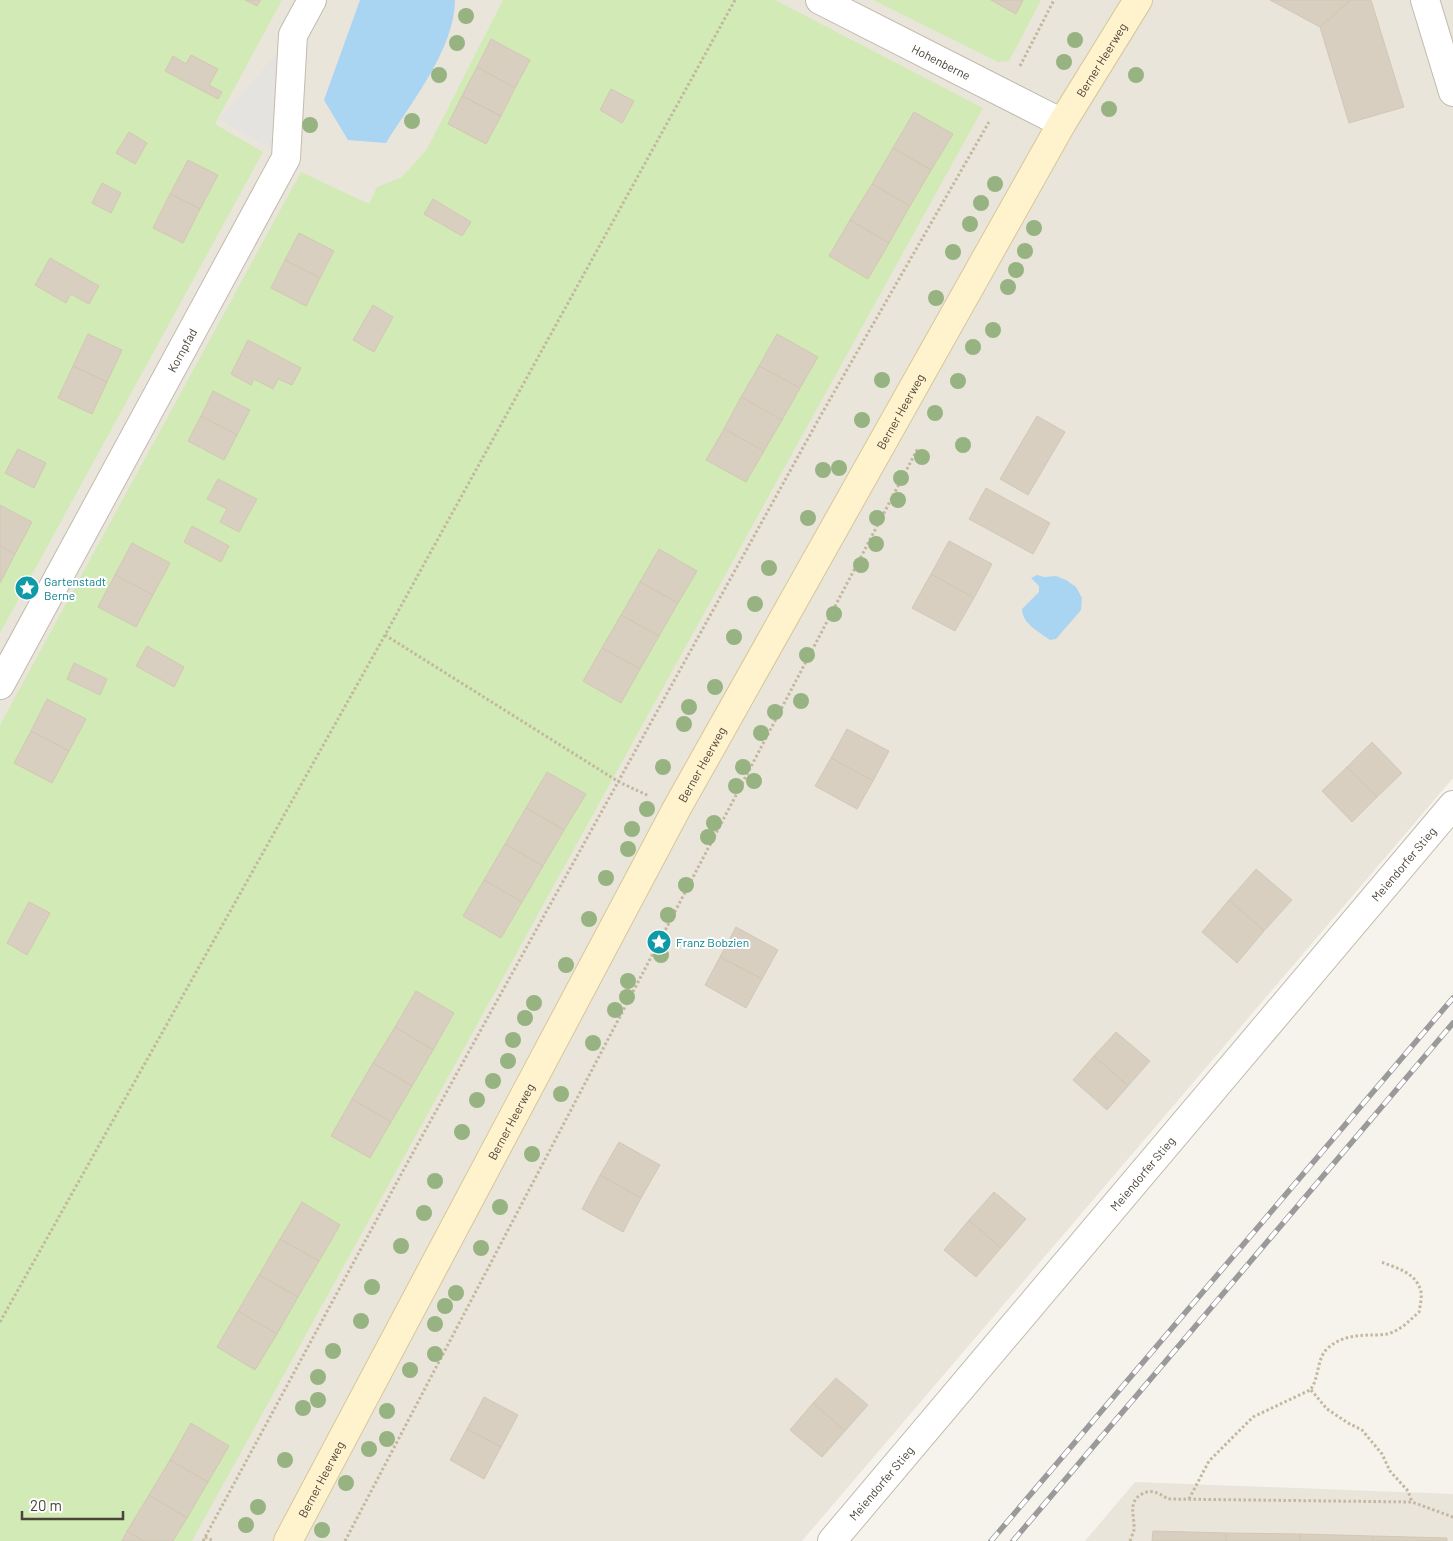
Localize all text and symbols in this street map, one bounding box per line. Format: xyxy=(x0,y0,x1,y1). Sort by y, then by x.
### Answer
street label: Berner Heerweg xyxy=(1073,20,1129,99)
street label: Hohenberne xyxy=(910,41,973,82)
street label: Kornpfad xyxy=(164,326,199,375)
street label: Berner Heerweg xyxy=(873,371,927,451)
place label: Gartenstadt Berne xyxy=(44,574,106,602)
place icon: Gartenstadt Berne xyxy=(14,575,40,601)
street label: Berner Heerweg xyxy=(675,724,728,805)
street label: Meiendorfer Stieg xyxy=(1368,824,1439,904)
place icon: Franz Bobzien xyxy=(646,929,672,955)
place label: Franz Bobzien xyxy=(676,935,749,949)
street label: Berner Heerweg xyxy=(485,1081,537,1162)
street label: Meiendorfer Stieg xyxy=(1107,1133,1177,1213)
street label: Berner Heerweg xyxy=(295,1439,347,1520)
street label: Meiendorfer Stieg xyxy=(846,1443,916,1523)
scale bar xyxy=(22,1488,124,1520)
text: 20 m xyxy=(30,1496,62,1514)

